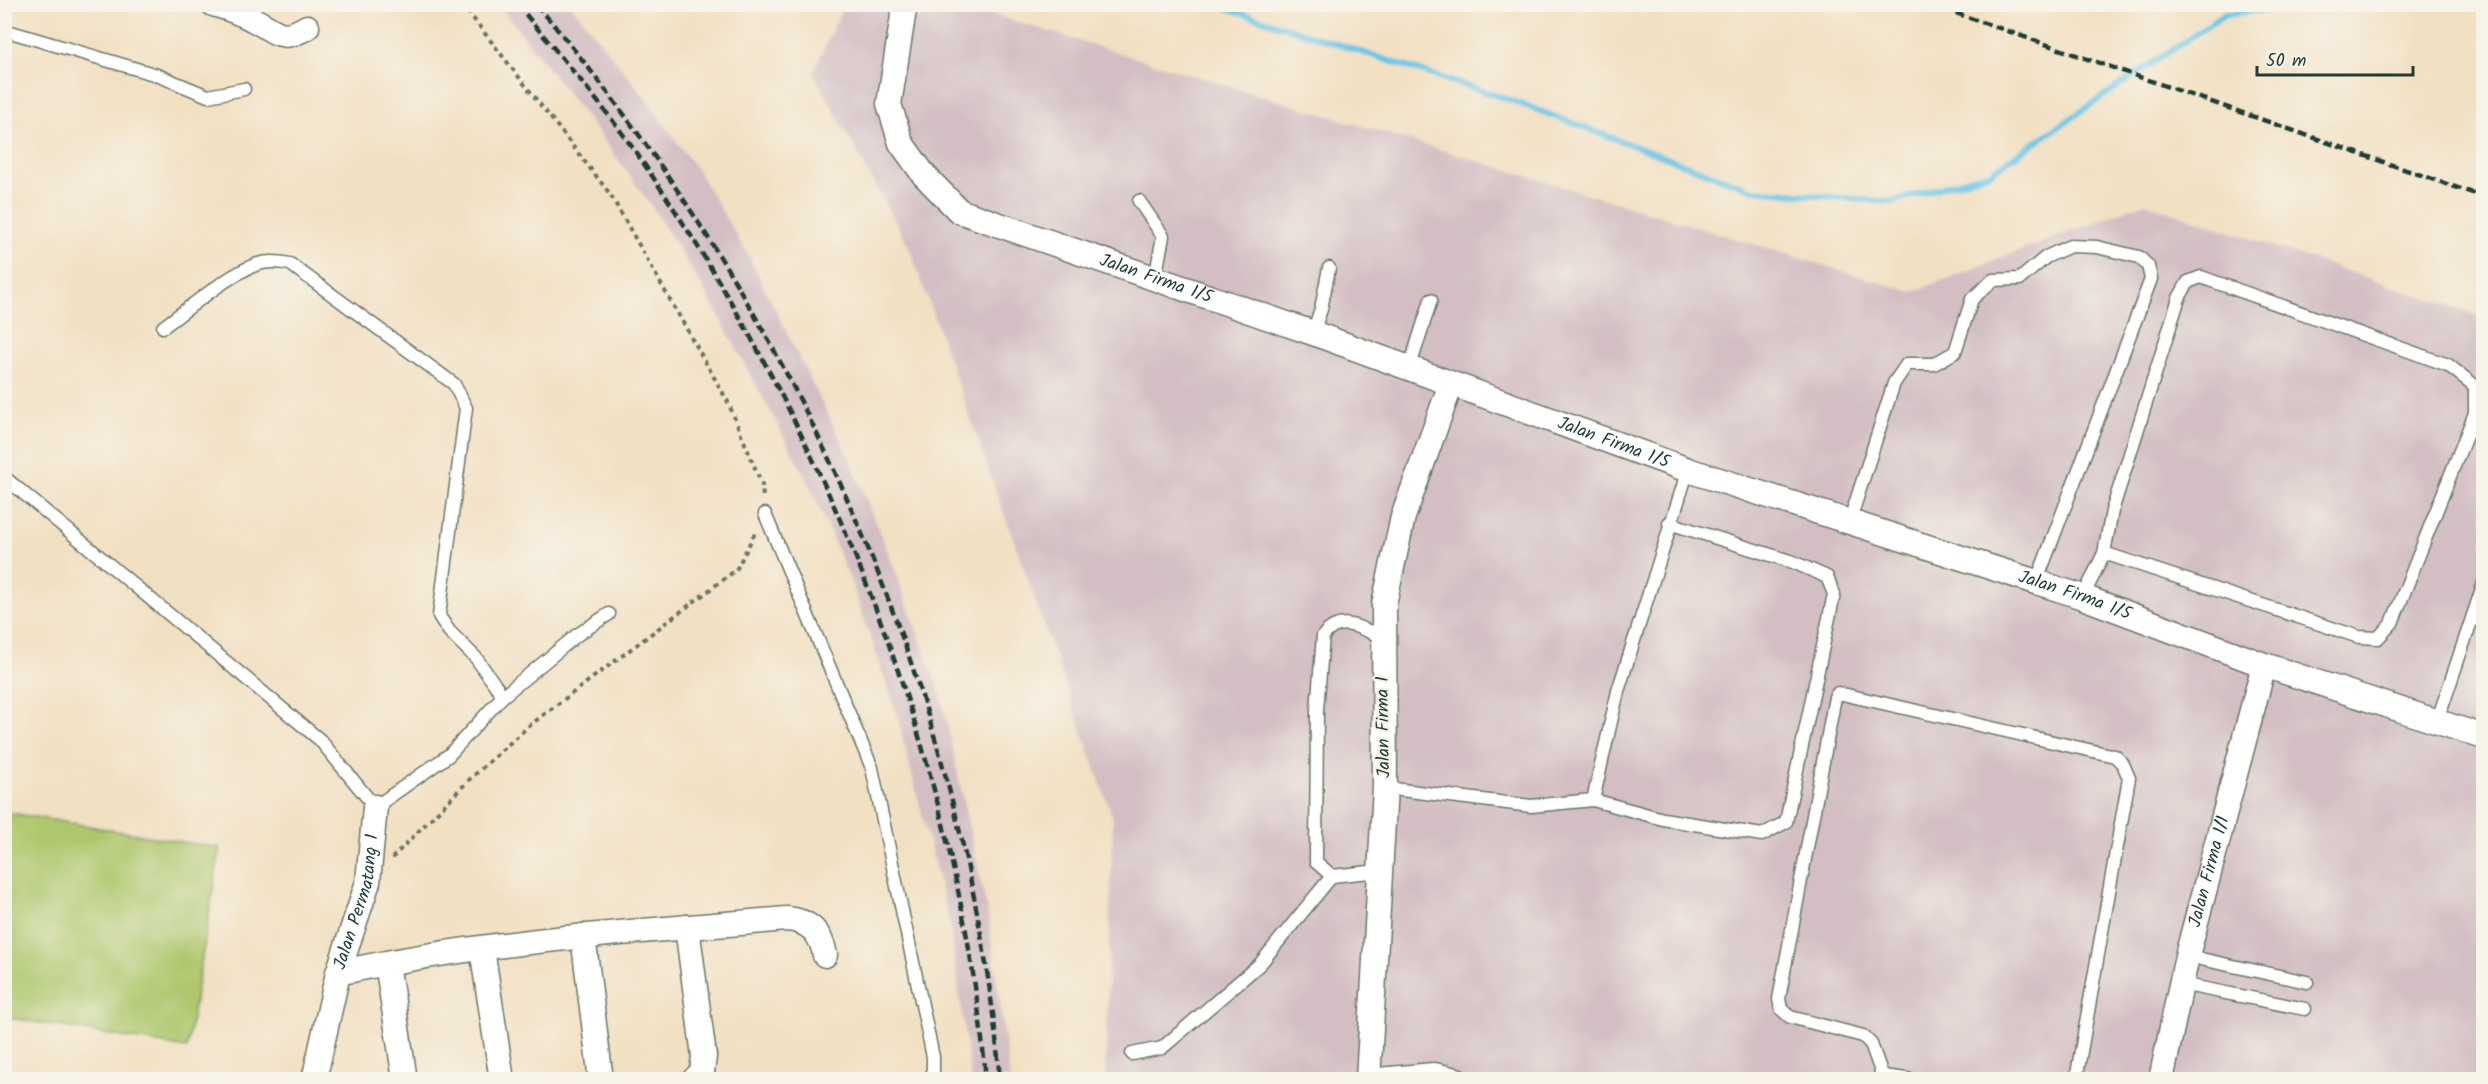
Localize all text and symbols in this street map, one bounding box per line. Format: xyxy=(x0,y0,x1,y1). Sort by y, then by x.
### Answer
scale bar xyxy=(2257,39,2413,77)
text: 50 m xyxy=(2266,47,2306,76)
street label: Jalan Firma 1/5 xyxy=(1096,246,1218,312)
street label: Jalan Firma 1/5 xyxy=(1553,409,1675,477)
street label: Jalan Firma 1/5 xyxy=(2015,563,2137,629)
street label: Jalan Firma 1 xyxy=(1369,676,1399,778)
street label: Jalan Firma 1/1 xyxy=(2181,813,2238,930)
street label: Jalan Permatang 1 xyxy=(326,832,387,973)

